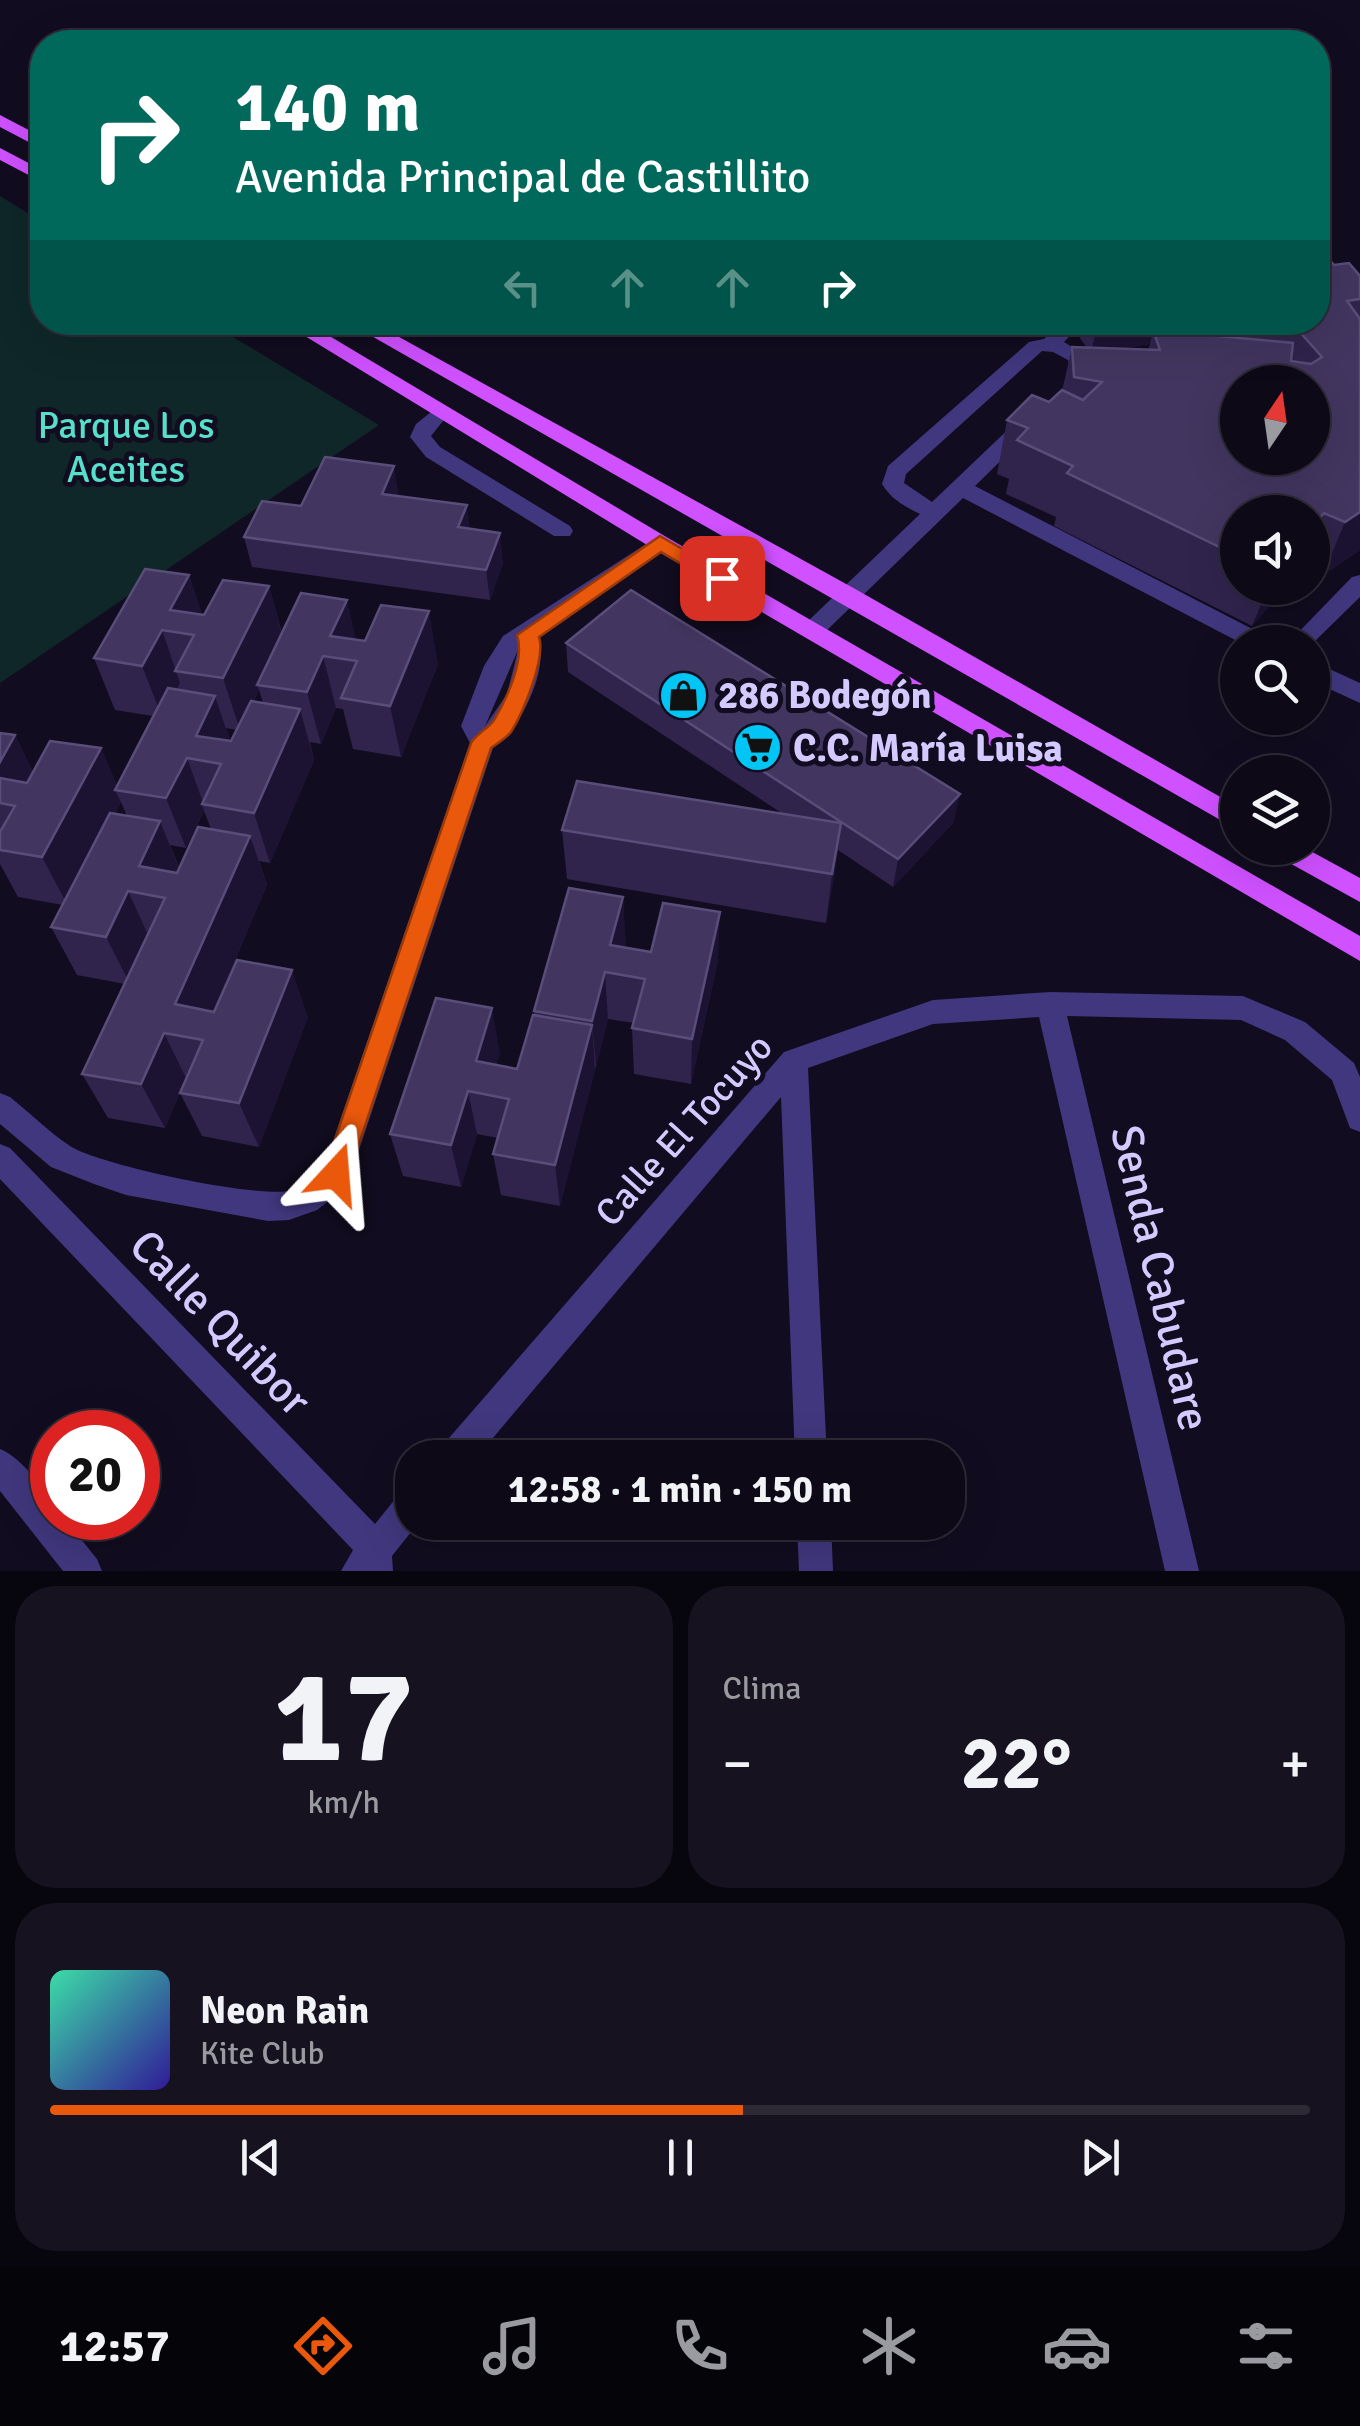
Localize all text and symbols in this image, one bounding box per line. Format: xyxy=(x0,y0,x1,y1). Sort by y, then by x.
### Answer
text: 140 m xyxy=(235,64,420,150)
icon: right xyxy=(70,70,200,200)
text: Avenida Principal de Castillito xyxy=(235,150,810,205)
icon: left xyxy=(495,260,550,315)
icon: ahead xyxy=(600,260,655,315)
icon: ahead xyxy=(705,260,760,315)
icon: right xyxy=(810,260,865,315)
north arrow xyxy=(1220,365,1330,475)
map controls xyxy=(1220,365,1330,865)
park label: Parque Los Aceites xyxy=(37,402,215,493)
button: sound xyxy=(1220,495,1330,605)
pin xyxy=(680,536,765,621)
icon: arrive xyxy=(695,551,750,606)
button: search xyxy=(1220,625,1330,735)
shop icon: 286 Bodegón xyxy=(657,669,709,721)
place label: 286 Bodegón xyxy=(718,672,931,719)
supermarket icon: C.C. María Luisa xyxy=(732,722,784,774)
place label: C.C. María Luisa xyxy=(793,725,1063,772)
button: layers xyxy=(1220,755,1330,865)
street label: Calle El Tocuyo xyxy=(585,1024,783,1236)
street label: Senda Cabudare xyxy=(1098,1120,1222,1436)
position arrow xyxy=(284,1122,388,1226)
street label: Calle Quibor xyxy=(118,1219,322,1428)
speed limit sign: 20 xyxy=(30,1410,160,1540)
text: 12:58 · 1 min · 150 m xyxy=(508,1466,852,1513)
text: 17 xyxy=(274,1638,414,1798)
text: Clima xyxy=(723,1669,801,1708)
text: 22° xyxy=(961,1717,1072,1810)
text: − xyxy=(723,1730,752,1798)
text: + xyxy=(1280,1730,1310,1798)
text: km/h xyxy=(308,1783,380,1822)
text: Neon Rain xyxy=(200,1987,369,2034)
text: Kite Club xyxy=(200,2034,324,2073)
icon: previous xyxy=(233,2130,288,2185)
icon: pause xyxy=(653,2130,708,2185)
icon: next xyxy=(1073,2130,1128,2185)
icon: directions xyxy=(288,2311,358,2381)
icon: music xyxy=(477,2311,547,2381)
icon: phone xyxy=(665,2311,735,2381)
icon: climate xyxy=(854,2311,924,2381)
icon: car xyxy=(1042,2311,1112,2381)
icon: filters xyxy=(1231,2311,1301,2381)
text: 12:57 xyxy=(59,2319,170,2374)

